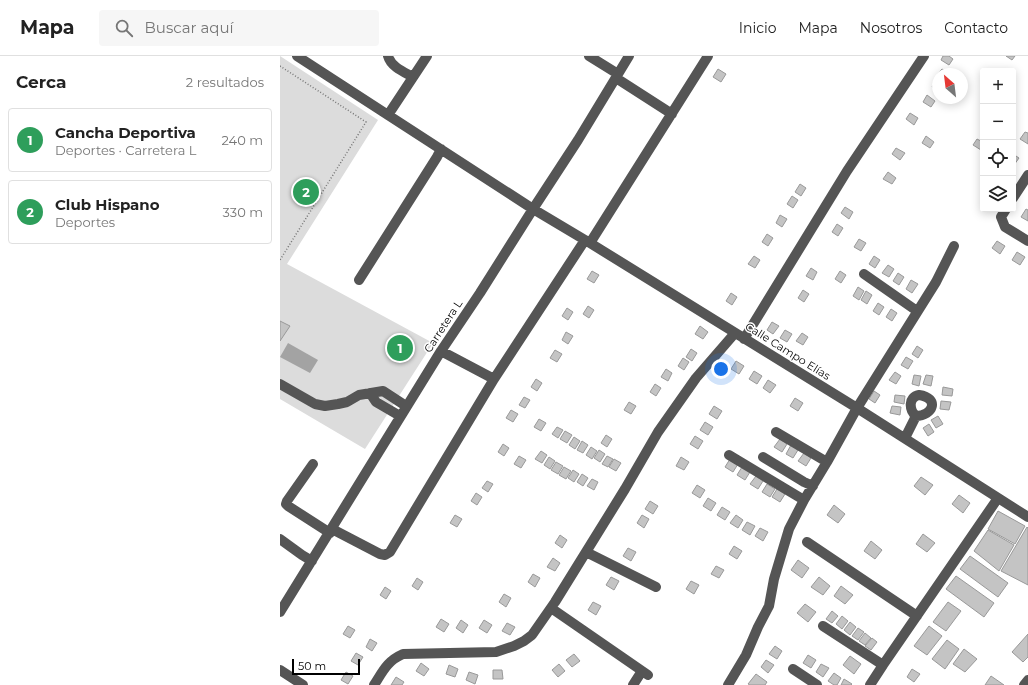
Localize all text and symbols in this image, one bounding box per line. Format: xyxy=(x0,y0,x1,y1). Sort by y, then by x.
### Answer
search box xyxy=(99,10,379,46)
text: Mapa xyxy=(20,16,75,39)
icon: search xyxy=(113,17,135,39)
text: Buscar aquí xyxy=(145,18,234,37)
text: Inicio xyxy=(739,19,776,37)
text: Mapa xyxy=(798,19,838,37)
text: Nosotros xyxy=(860,19,922,37)
text: Contacto xyxy=(944,19,1008,37)
north arrow xyxy=(932,68,968,104)
map controls xyxy=(980,68,1016,212)
button: + xyxy=(980,68,1016,104)
text: Cerca xyxy=(16,72,66,92)
text: 2 resultados xyxy=(186,74,264,90)
button: − xyxy=(980,104,1016,140)
text: Cancha Deportiva xyxy=(55,123,196,142)
text: 1 xyxy=(27,132,33,148)
text: 240 m xyxy=(222,132,263,148)
button: locate xyxy=(980,140,1016,176)
text: Deportes · Carretera L xyxy=(55,142,196,158)
button: layers xyxy=(980,176,1016,212)
pin: 2 xyxy=(293,177,319,207)
text: Club Hispano xyxy=(55,195,160,214)
text: 2 xyxy=(26,204,34,220)
text: 330 m xyxy=(223,204,263,220)
text: Deportes xyxy=(55,214,115,230)
street label: Carretera L xyxy=(421,297,466,355)
street label: Calle Campo Elías xyxy=(743,319,834,383)
pin: 1 xyxy=(387,333,413,363)
your location xyxy=(711,359,731,379)
scale bar xyxy=(292,657,360,676)
text: 50 m xyxy=(298,659,326,673)

